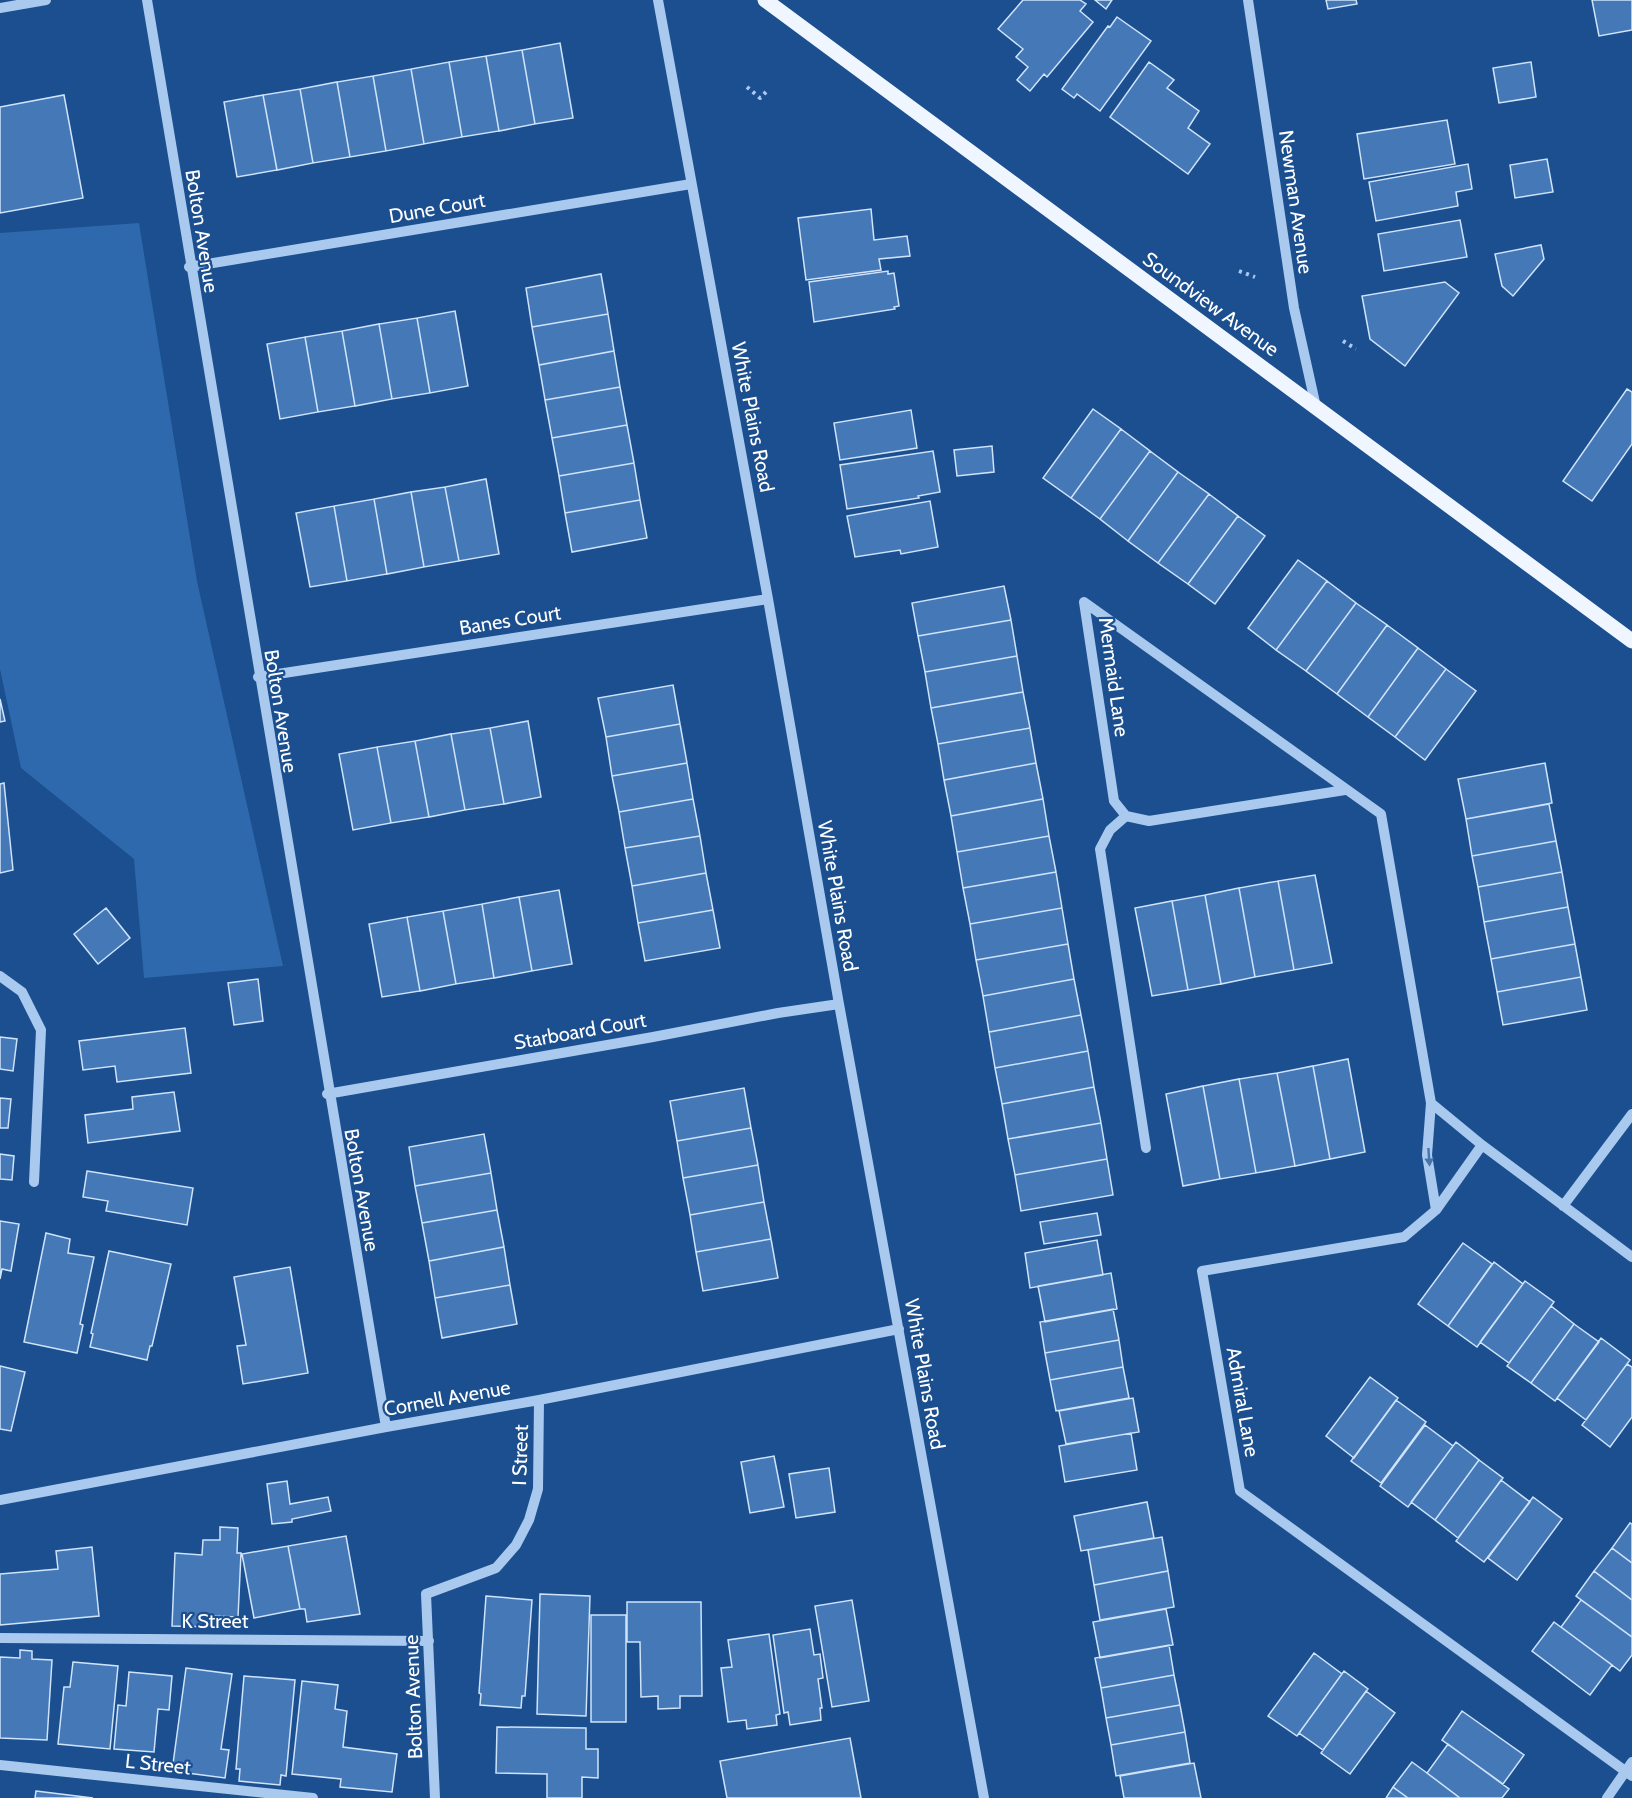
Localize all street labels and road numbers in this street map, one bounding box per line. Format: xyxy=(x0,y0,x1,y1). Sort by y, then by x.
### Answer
street label: Newman Avenue xyxy=(1274,129,1318,275)
street label: Bolton Avenue xyxy=(180,168,224,294)
street label: Dune Court xyxy=(387,188,487,228)
street label: Soundview Avenue xyxy=(1138,247,1284,361)
street label: White Plains Road xyxy=(727,340,779,494)
street label: Banes Court xyxy=(458,600,563,640)
street label: Mermaid Lane xyxy=(1094,616,1134,738)
street label: Bolton Avenue xyxy=(259,648,303,774)
street label: White Plains Road xyxy=(813,819,863,973)
street label: Starboard Court xyxy=(512,1008,648,1054)
street label: Bolton Avenue xyxy=(339,1127,385,1253)
street label: White Plains Road xyxy=(900,1297,950,1451)
street label: Admiral Lane xyxy=(1222,1345,1264,1459)
street label: Cornell Avenue xyxy=(382,1375,512,1421)
street label: I Street xyxy=(507,1424,533,1486)
street label: K Street xyxy=(181,1609,249,1633)
street label: Bolton Avenue xyxy=(399,1634,427,1760)
street label: L Street xyxy=(124,1749,192,1779)

